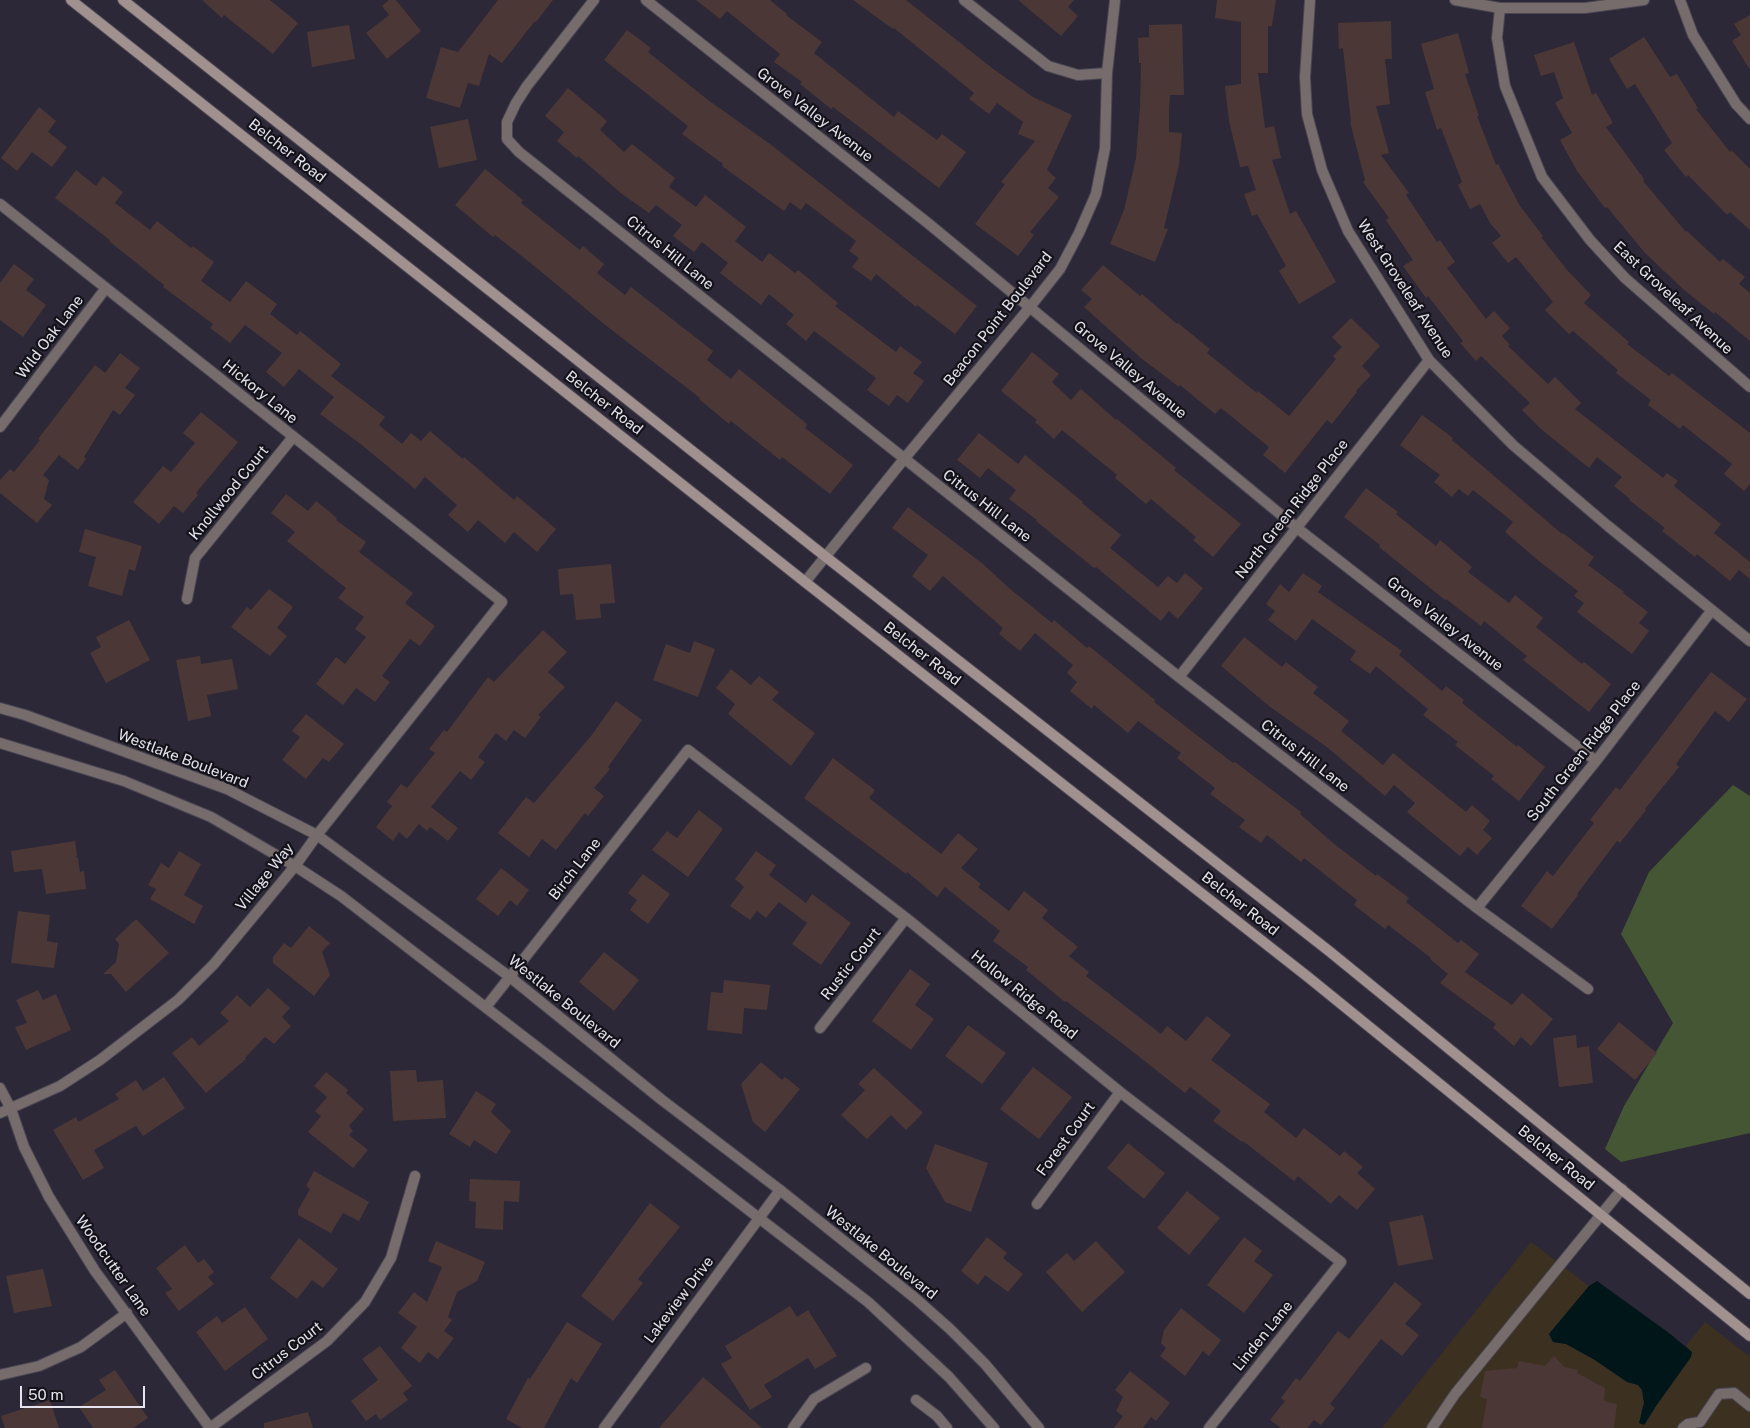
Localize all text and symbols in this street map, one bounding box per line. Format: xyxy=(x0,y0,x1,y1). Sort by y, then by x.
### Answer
street label: Grove Valley Avenue xyxy=(753,64,877,166)
street label: Belcher Road xyxy=(245,115,329,187)
street label: Citrus Hill Lane xyxy=(623,212,717,294)
street label: West Groveleaf Avenue xyxy=(1353,216,1457,362)
street label: East Groveleaf Avenue xyxy=(1609,238,1737,358)
street label: Beacon Point Boulevard xyxy=(940,248,1056,390)
street label: Wild Oak Lane xyxy=(13,292,87,382)
street label: Grove Valley Avenue xyxy=(1070,317,1190,423)
street label: Hickory Lane xyxy=(219,356,301,428)
street label: Belcher Road xyxy=(562,367,646,439)
street label: North Green Ridge Place xyxy=(1232,436,1352,582)
street label: Knollwood Court xyxy=(185,442,273,544)
street label: Citrus Hill Lane xyxy=(939,466,1035,546)
street label: Grove Valley Avenue xyxy=(1383,573,1507,675)
street label: Belcher Road xyxy=(880,618,964,690)
street label: South Green Ridge Place xyxy=(1523,677,1645,825)
street label: Citrus Hill Lane xyxy=(1257,716,1353,796)
street label: Westlake Boulevard xyxy=(115,726,251,792)
street label: Birch Lane xyxy=(545,834,605,904)
street label: Village Way xyxy=(232,839,298,915)
street label: Belcher Road xyxy=(1198,868,1282,940)
street label: Rustic Court xyxy=(817,924,885,1004)
street label: Hollow Ridge Road xyxy=(967,947,1081,1043)
street label: Westlake Boulevard xyxy=(504,951,624,1053)
street label: Forest Court xyxy=(1033,1098,1099,1180)
street label: Belcher Road xyxy=(1514,1122,1598,1194)
street label: Westlake Boulevard xyxy=(821,1202,941,1304)
street label: Woodcutter Lane xyxy=(72,1212,154,1320)
street label: Lakeview Drive xyxy=(641,1253,717,1347)
street label: Linden Lane xyxy=(1229,1297,1297,1375)
street label: Citrus Court xyxy=(248,1318,326,1384)
scale bar xyxy=(22,1376,148,1408)
text: 50 m xyxy=(28,1386,63,1403)

